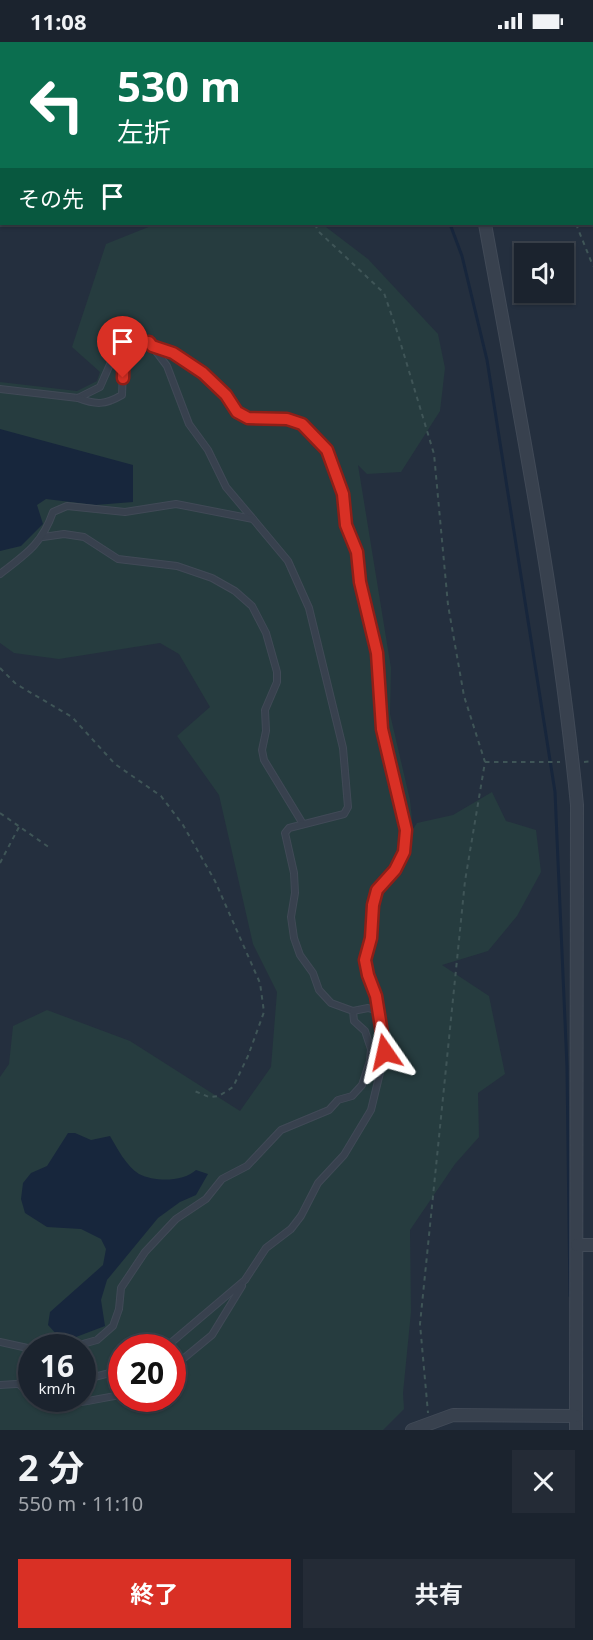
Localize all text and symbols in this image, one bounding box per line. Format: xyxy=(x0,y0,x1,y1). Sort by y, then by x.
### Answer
text: 11:08 xyxy=(30,6,87,36)
text: 530 m xyxy=(117,57,241,114)
icon: left xyxy=(18,66,96,144)
text: 左折 xyxy=(117,113,171,150)
icon: arrive xyxy=(96,180,129,213)
text: その先 xyxy=(18,183,84,213)
map controls xyxy=(514,243,574,303)
button: sound xyxy=(514,243,574,303)
pin xyxy=(97,316,148,378)
icon: arrive xyxy=(106,325,139,358)
position arrow xyxy=(353,1020,417,1084)
speed limit sign: 20 xyxy=(108,1334,186,1412)
text: 16 xyxy=(40,1345,74,1386)
text: km/h xyxy=(39,1378,75,1398)
text: 2 分 xyxy=(18,1443,84,1492)
button: close xyxy=(512,1450,575,1513)
text: 550 m · 11:10 xyxy=(18,1490,143,1517)
button: 終了 xyxy=(18,1559,291,1628)
button: 共有 xyxy=(303,1559,575,1628)

